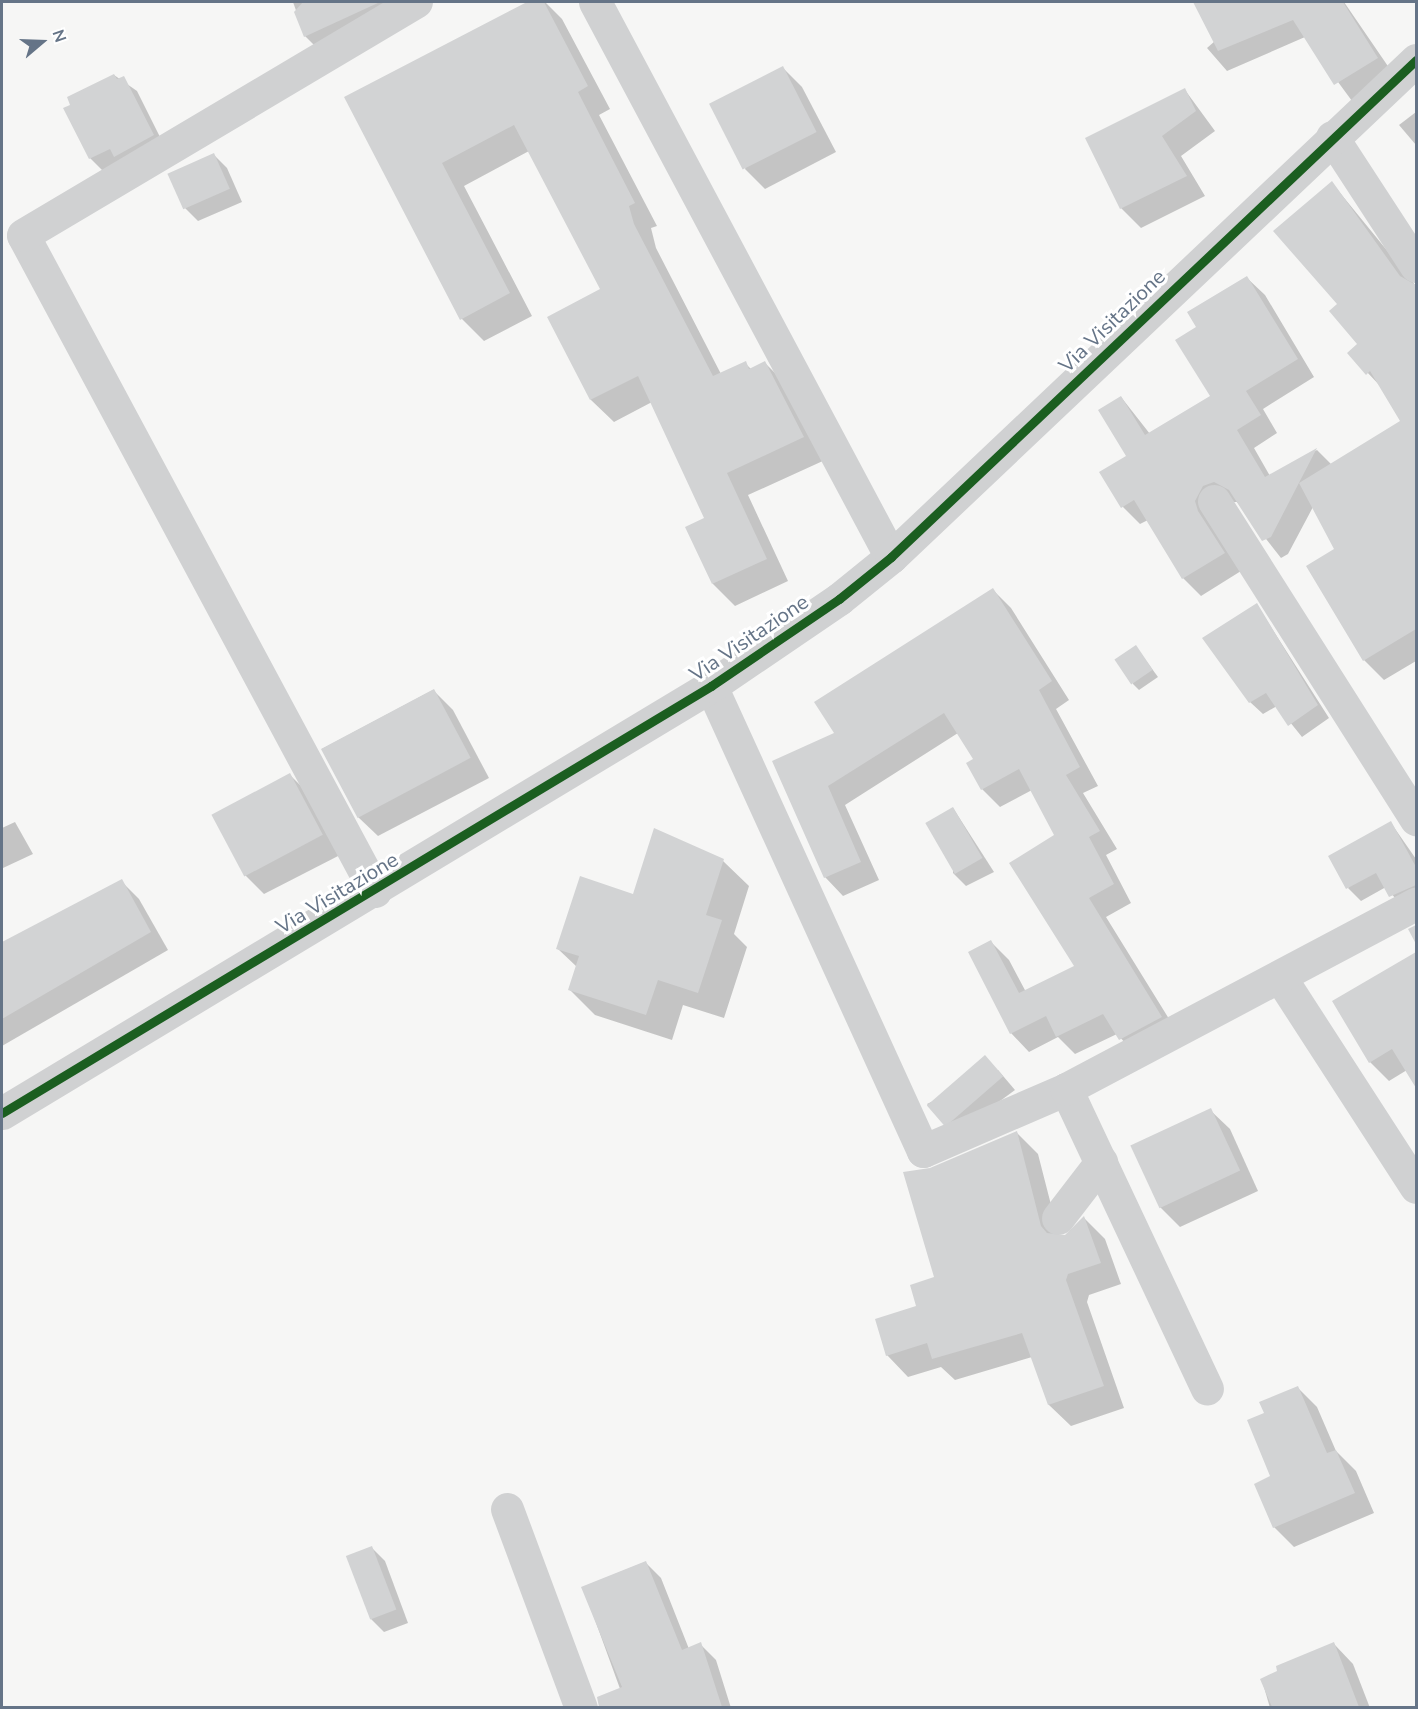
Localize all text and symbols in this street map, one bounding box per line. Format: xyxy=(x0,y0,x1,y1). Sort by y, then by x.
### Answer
north arrow xyxy=(12,12,72,72)
text: N xyxy=(47,27,71,45)
street label: Via Visitazione xyxy=(1054,264,1170,378)
street label: Via Visitazione xyxy=(685,589,813,687)
street label: Via Visitazione xyxy=(271,847,403,939)

